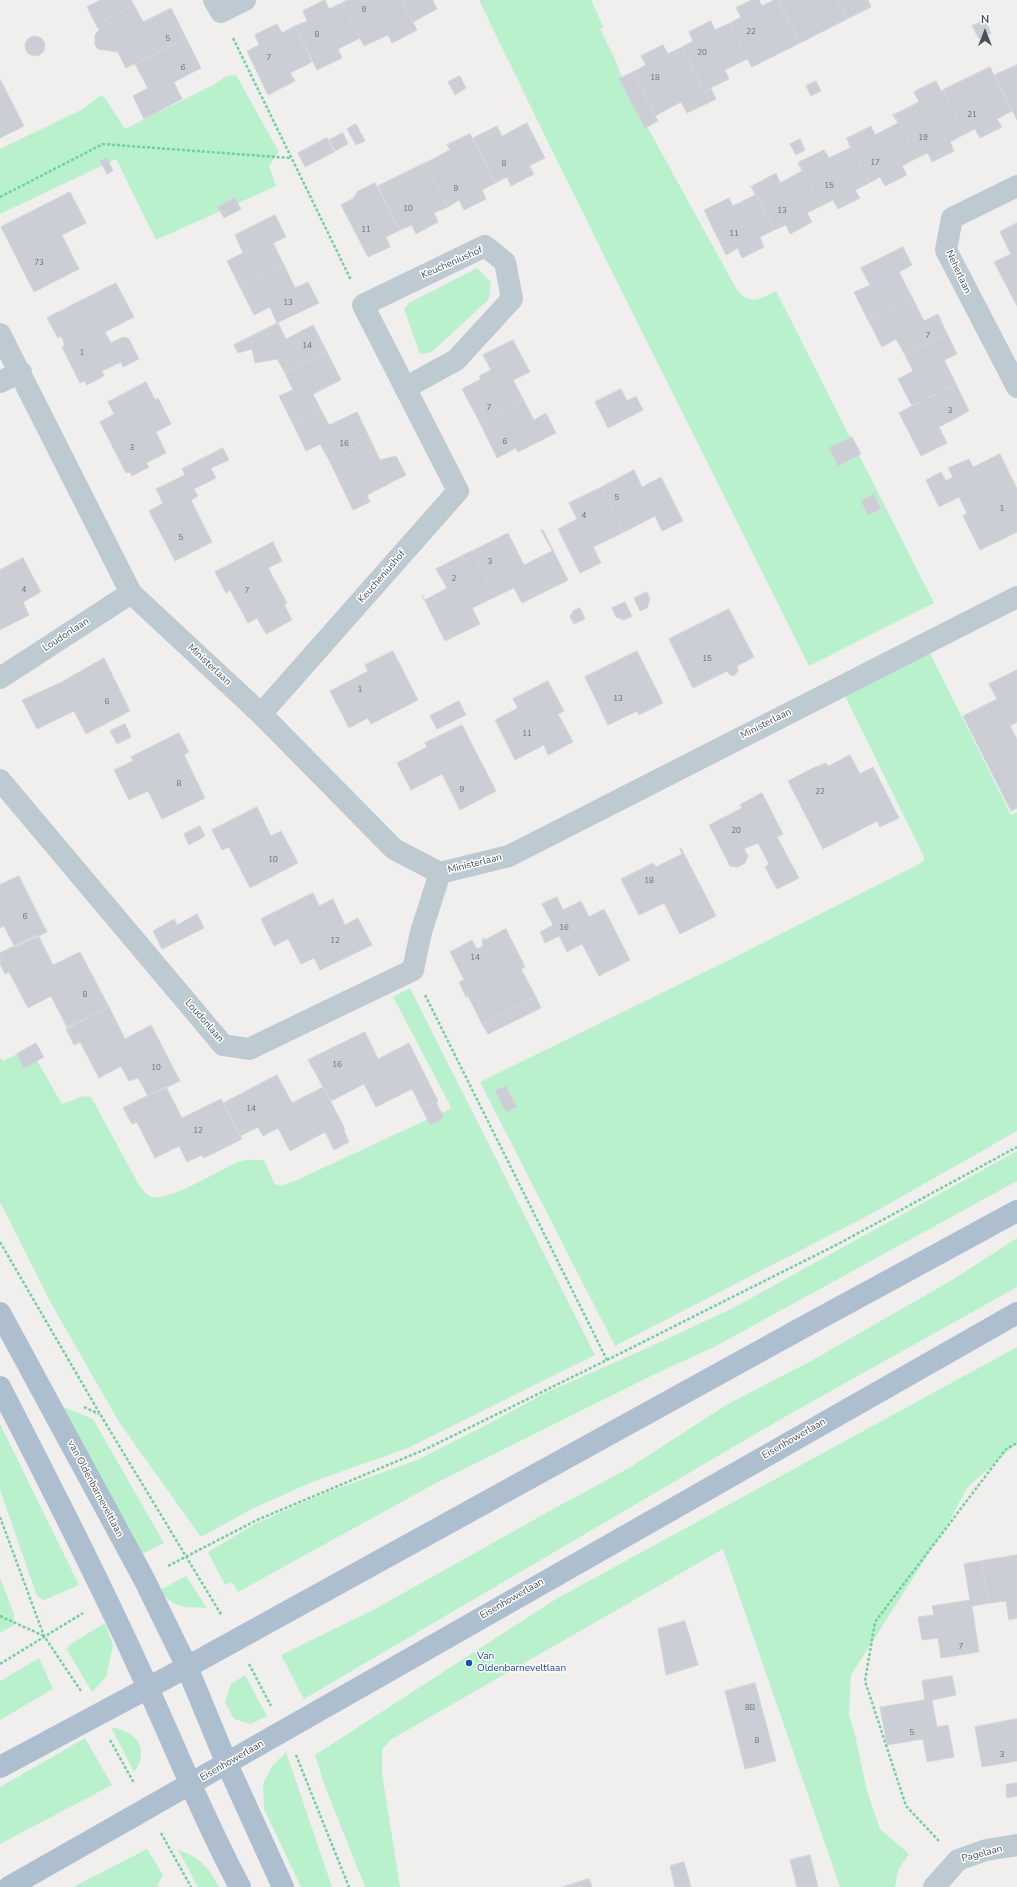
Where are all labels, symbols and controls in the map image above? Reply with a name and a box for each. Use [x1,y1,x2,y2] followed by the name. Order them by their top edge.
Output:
[362,5,366,15] house number: 9
[965,12,1005,52] north arrow
[981,12,989,27] text: N
[746,27,756,37] house number: 22
[315,30,319,40] house number: 8
[166,34,170,44] house number: 5
[697,48,707,58] house number: 20
[267,53,271,63] house number: 7
[181,63,185,73] house number: 6
[650,73,660,83] house number: 18
[967,110,977,120] house number: 21
[918,133,928,143] house number: 19
[870,158,880,168] house number: 17
[502,159,506,169] house number: 8
[824,181,834,191] house number: 15
[454,184,458,194] house number: 9
[403,204,413,214] house number: 10
[777,206,787,216] house number: 13
[361,225,371,235] house number: 11
[729,229,739,239] house number: 11
[420,244,484,282] street label: Keucheniushof
[943,248,973,296] street label: Neherlaan
[34,258,44,268] house number: 73
[283,298,293,308] house number: 13
[926,331,930,341] house number: 7
[302,341,312,351] house number: 14
[80,348,84,358] house number: 1
[487,403,491,413] house number: 7
[948,406,952,416] house number: 3
[503,437,507,447] house number: 6
[339,439,349,449] house number: 16
[130,443,134,453] house number: 3
[615,493,619,503] house number: 5
[1000,504,1004,514] house number: 1
[582,511,586,521] house number: 4
[179,533,183,543] house number: 5
[356,548,408,606] street label: Keucheniushof
[488,557,492,567] house number: 3
[452,574,456,584] house number: 2
[22,585,26,595] house number: 4
[245,586,249,596] house number: 7
[41,616,91,654] street label: Loudonlaan
[185,642,233,688] street label: Ministerlaan
[702,654,712,664] house number: 15
[358,685,362,695] house number: 1
[613,694,623,704] house number: 13
[105,697,109,707] house number: 6
[739,706,793,742] street label: Ministerlaan
[522,729,532,739] house number: 11
[177,779,181,789] house number: 8
[460,785,464,795] house number: 9
[815,787,825,797] house number: 22
[731,826,741,836] house number: 20
[447,851,503,877] street label: Ministerlaan
[268,855,278,865] house number: 10
[644,876,654,886] house number: 18
[23,912,27,922] house number: 6
[559,923,569,933] house number: 16
[330,936,340,946] house number: 12
[470,953,480,963] house number: 14
[83,990,87,1000] house number: 8
[182,997,226,1045] street label: Loudonlaan
[332,1060,342,1070] house number: 16
[151,1063,161,1073] house number: 10
[246,1104,256,1114] house number: 14
[193,1126,203,1136] house number: 12
[760,1416,828,1462] street label: Eisenhowerlaan
[64,1439,126,1539] street label: van Oldenbarneveltlaan
[478,1576,546,1622] street label: Eisenhowerlaan
[959,1642,963,1652] house number: 7
[477,1651,566,1674] place label: Van Oldenbarneveltlaan
[464,1658,474,1668] marker: Van Oldenbarneveltlaan
[745,1703,755,1713] house number: 8B
[910,1728,914,1738] house number: 5
[755,1736,759,1746] house number: 8
[198,1738,266,1784] street label: Eisenhowerlaan
[1000,1750,1004,1760] house number: 3
[960,1843,1004,1865] street label: Pagelaan

